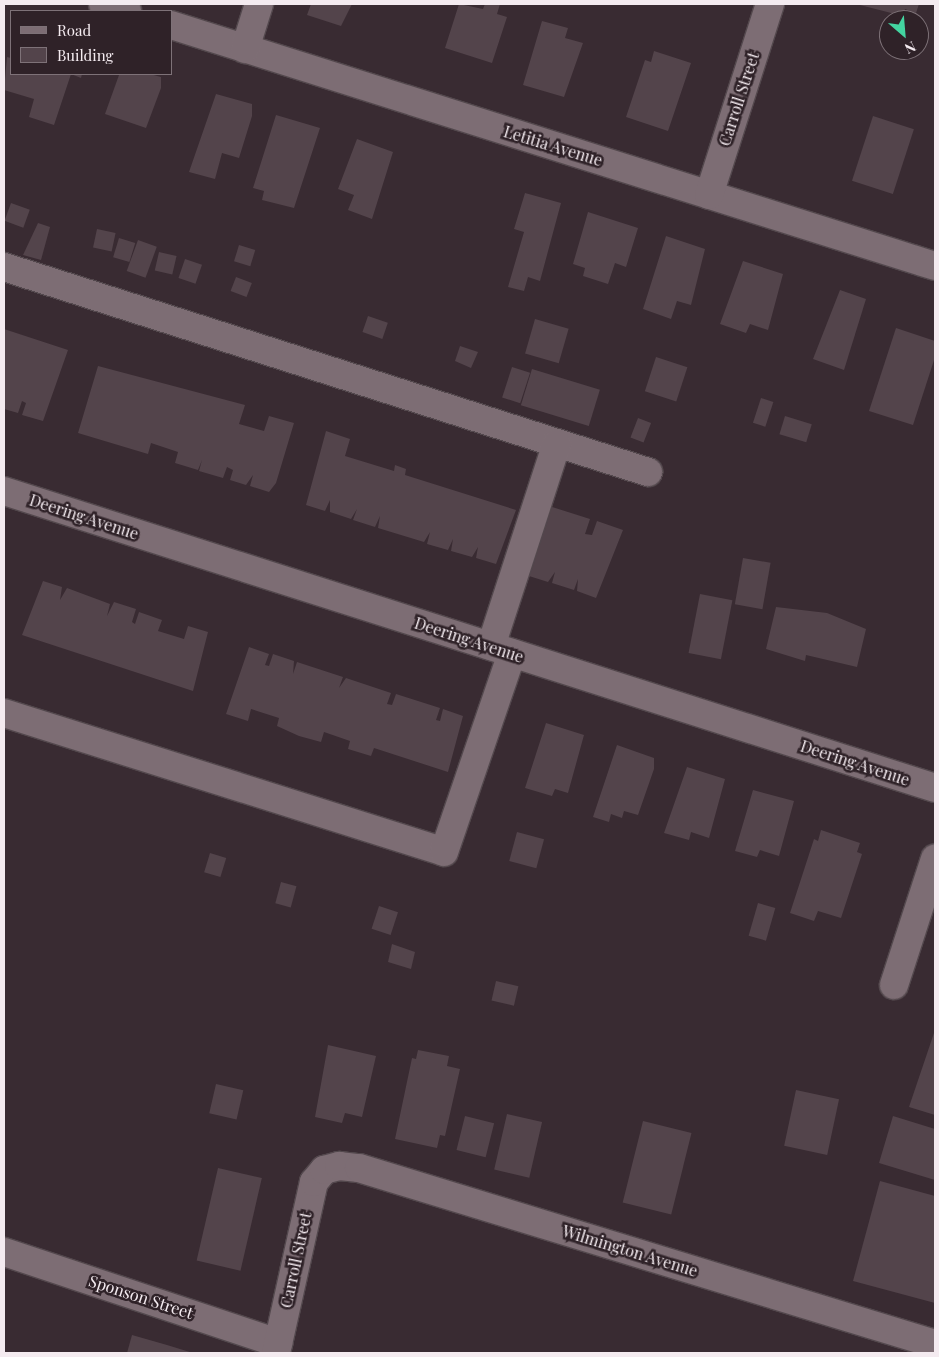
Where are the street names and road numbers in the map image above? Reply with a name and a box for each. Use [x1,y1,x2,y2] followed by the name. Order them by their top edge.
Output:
[715,50,763,148] street label: Carroll Street
[501,122,605,170] street label: Letitia Avenue
[27,490,141,544] street label: Deering Avenue
[412,613,526,667] street label: Deering Avenue
[798,736,912,790] street label: Deering Avenue
[276,1210,316,1310] street label: Carroll Street
[560,1221,700,1281] street label: Wilmington Avenue
[86,1271,196,1323] street label: Sponson Street

